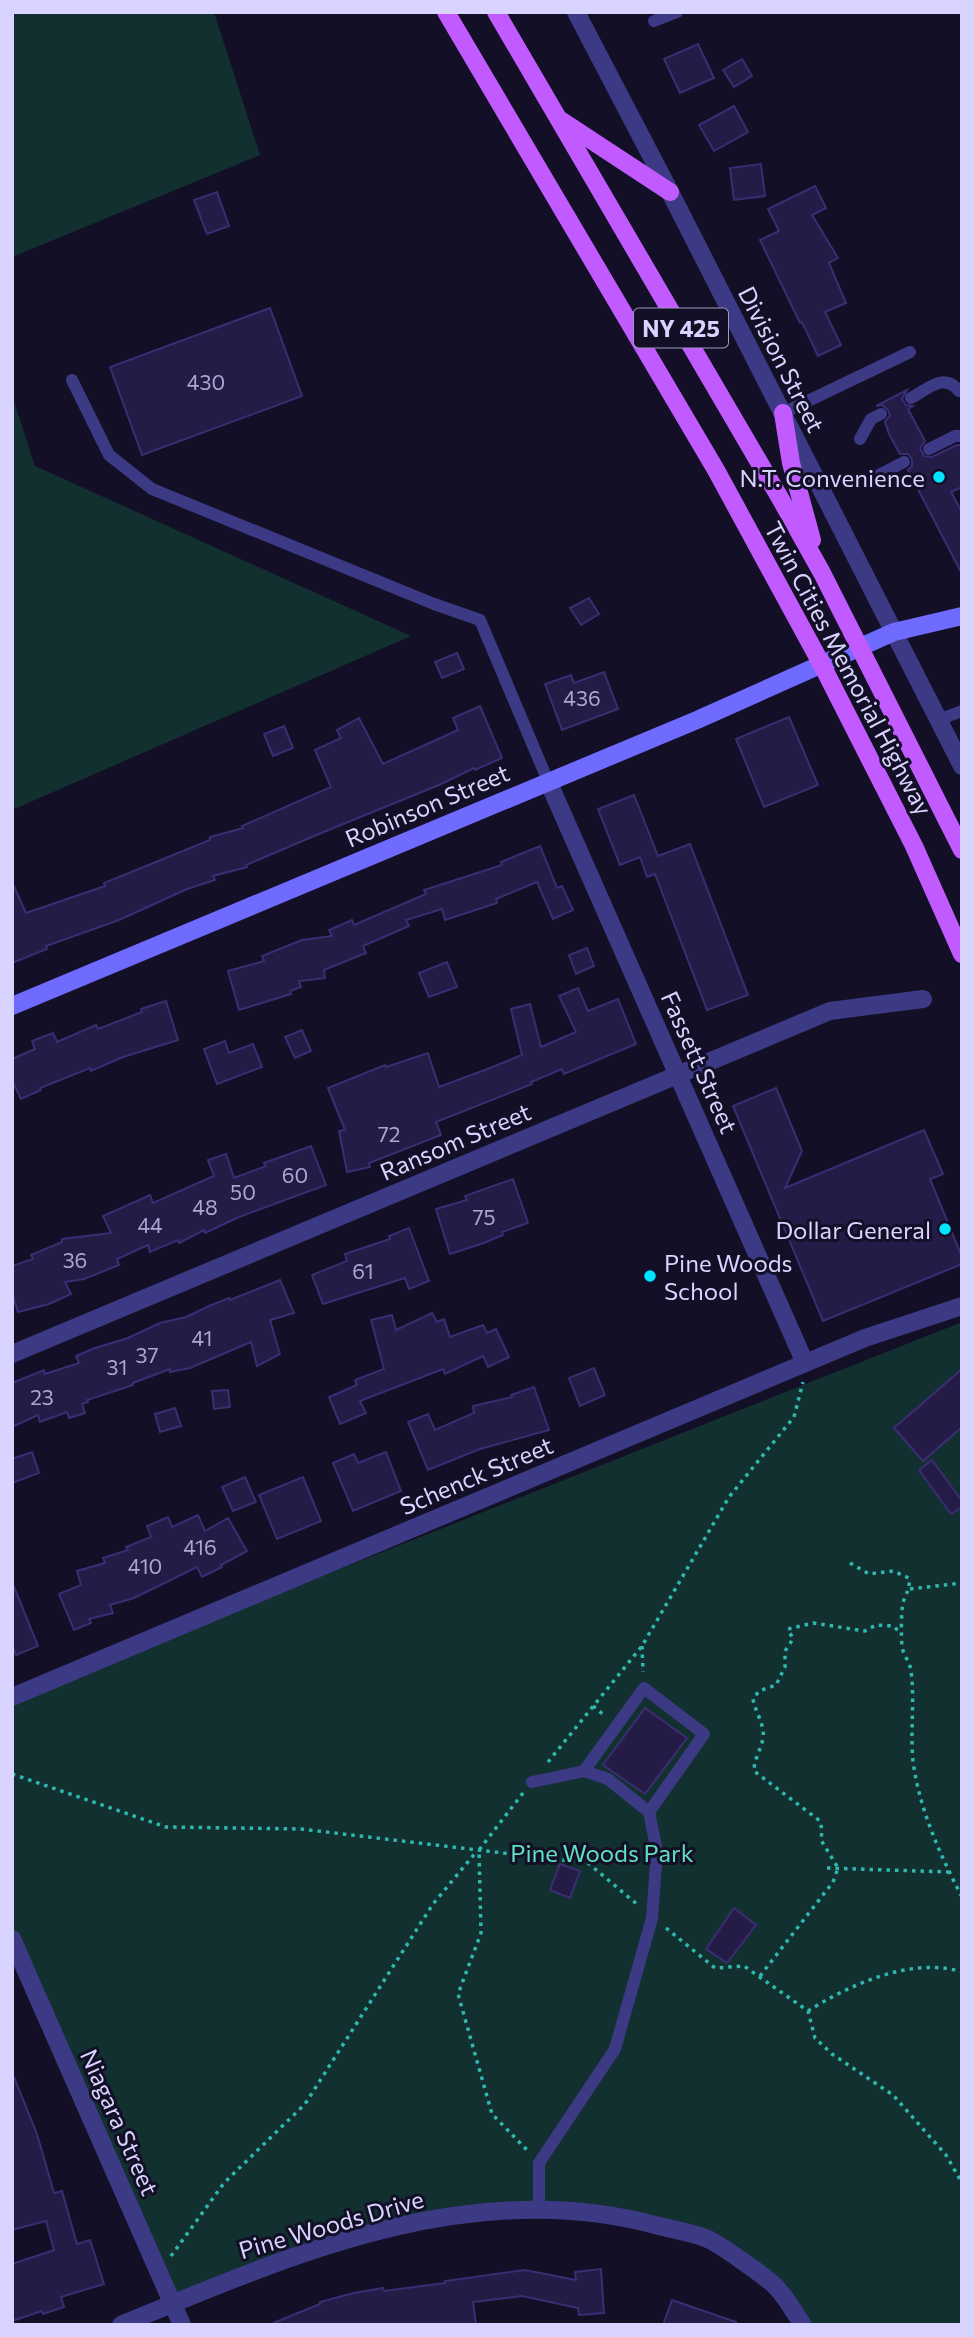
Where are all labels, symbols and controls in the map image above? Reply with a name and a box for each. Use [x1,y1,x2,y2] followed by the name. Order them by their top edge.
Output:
[733,281,831,437] street label: Division Street
[634,308,728,348] road number: NY 425
[187,369,225,394] house number: 430
[739,463,925,492] place label: N.T. Convenience
[931,469,947,485] marker: N.T. Convenience
[759,516,939,820] street label: Twin Cities Memorial Highway
[563,685,601,710] house number: 436
[341,757,513,853] street label: Robinson Street
[656,987,744,1138] street label: Fassett Street
[375,1096,535,1186] street label: Ransom Street
[378,1121,400,1146] house number: 72
[282,1162,308,1187] house number: 60
[230,1179,256,1204] house number: 50
[192,1194,218,1219] house number: 48
[472,1204,496,1229] house number: 75
[137,1212,163,1237] house number: 44
[775,1215,931,1244] place label: Dollar General
[937,1221,953,1237] marker: Dollar General
[63,1247,87,1272] house number: 36
[664,1248,793,1305] place label: Pine Woods School
[352,1258,374,1283] house number: 61
[642,1268,658,1284] marker: Pine Woods School
[192,1325,212,1350] house number: 41
[136,1342,158,1367] house number: 37
[107,1354,127,1379] house number: 31
[30,1384,54,1409] house number: 23
[395,1430,557,1520] street label: Schenck Street
[183,1534,217,1559] house number: 416
[128,1553,162,1578] house number: 410
[510,1838,694,1867] park label: Pine Woods Park
[75,2045,165,2200] street label: Niagara Street
[235,2184,427,2264] street label: Pine Woods Drive

